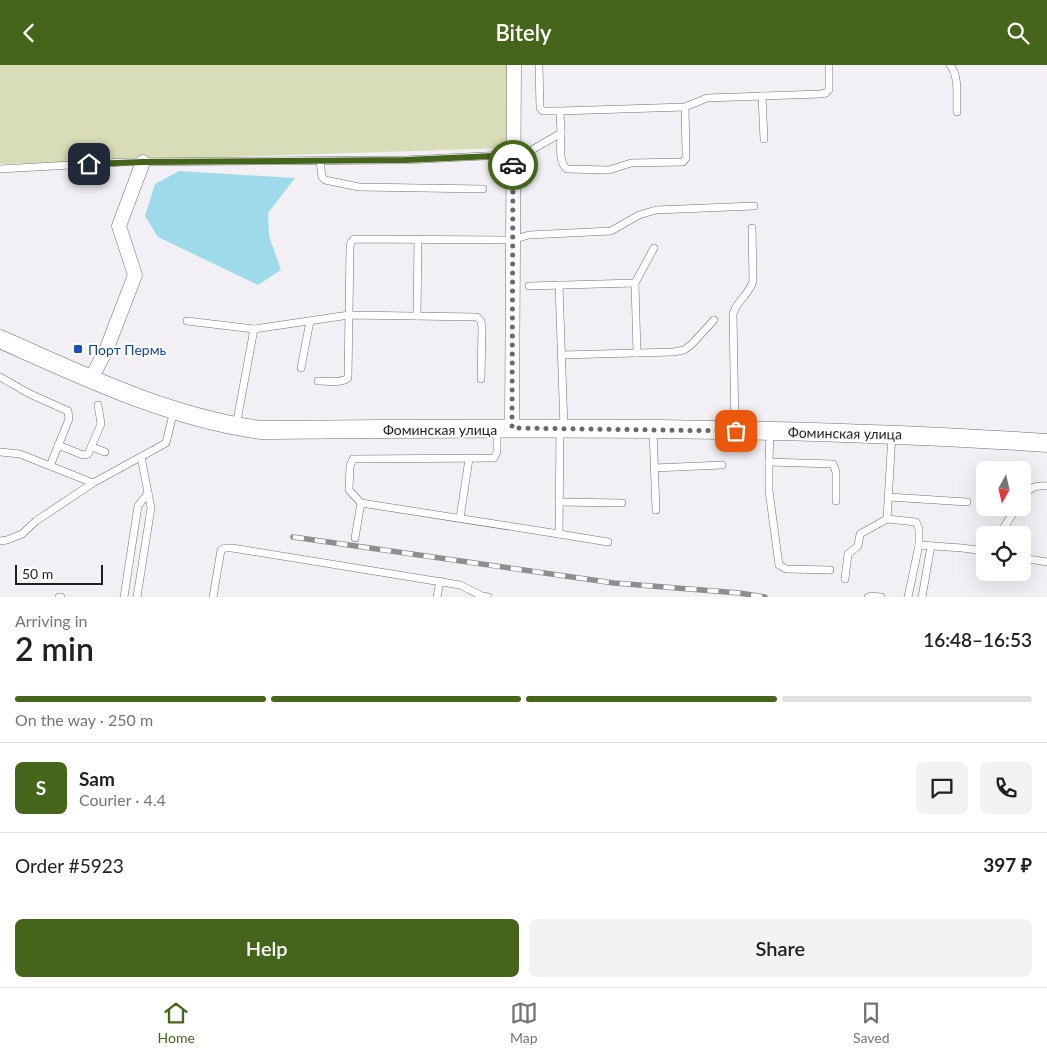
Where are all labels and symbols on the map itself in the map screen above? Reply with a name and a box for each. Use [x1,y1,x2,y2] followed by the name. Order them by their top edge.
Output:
[488,140,538,190] courier
[68,143,110,185] pin
[88,341,167,358] place label: Порт Пермь
[72,343,84,355] marker: Порт Пермь
[715,410,757,452] pin
[383,421,497,438] street label: Фоминская улица
[788,424,902,442] street label: Фоминская улица
[976,461,1031,516] north arrow
[15,562,102,585] scale bar

